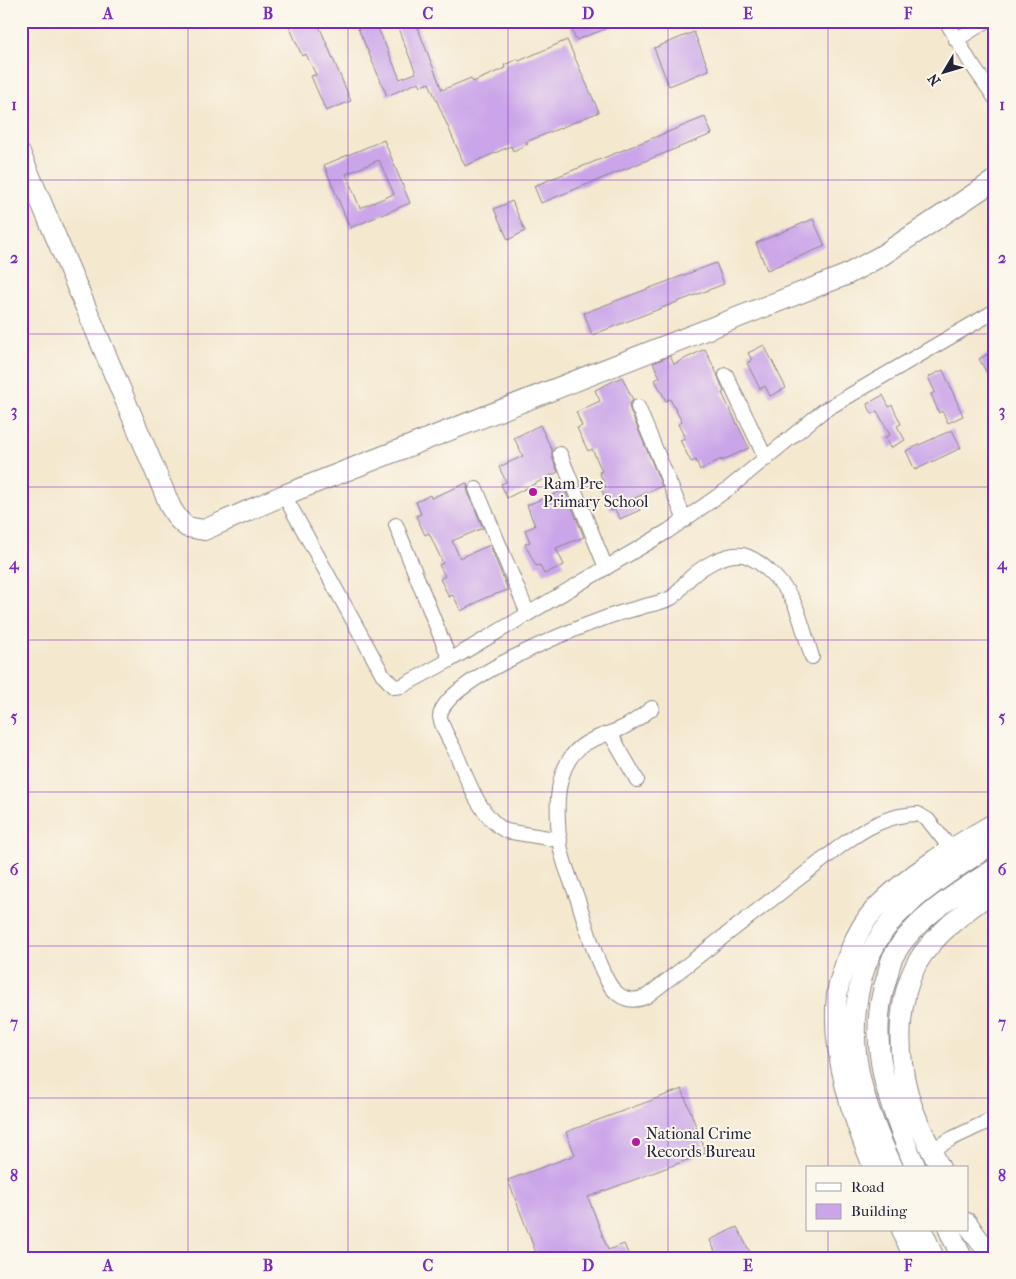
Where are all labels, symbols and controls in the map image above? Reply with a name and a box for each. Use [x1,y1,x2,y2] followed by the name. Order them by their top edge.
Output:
[102,4,114,23] text: A
[263,4,273,23] text: B
[423,4,434,23] text: C
[582,4,594,23] text: D
[743,4,753,23] text: E
[903,4,913,23] text: F
[918,48,968,98] north arrow
[924,70,944,89] text: N
[11,95,17,114] text: 1
[999,95,1005,114] text: 1
[10,248,18,267] text: 2
[998,248,1006,267] text: 2
[11,401,17,421] text: 3
[999,401,1005,421] text: 3
[543,474,649,511] place label: Ram Pre Primary School
[527,486,539,498] marker: Ram Pre Primary School
[8,554,20,574] text: 4
[996,554,1008,574] text: 4
[11,707,18,726] text: 5
[999,707,1006,726] text: 5
[10,860,19,879] text: 6
[998,860,1007,879] text: 6
[9,1013,18,1032] text: 7
[997,1013,1006,1032] text: 7
[646,1124,756,1161] place label: National Crime Records Bureau
[630,1136,642,1148] marker: National Crime Records Bureau
[10,1166,18,1185] text: 8
[806,1166,968,1232] legend
[998,1166,1006,1185] text: 8
[851,1178,885,1196] text: Road
[851,1202,908,1220] text: Building
[102,1256,114,1275] text: A
[263,1256,273,1275] text: B
[423,1256,434,1275] text: C
[582,1256,594,1275] text: D
[743,1256,753,1275] text: E
[903,1256,913,1275] text: F

